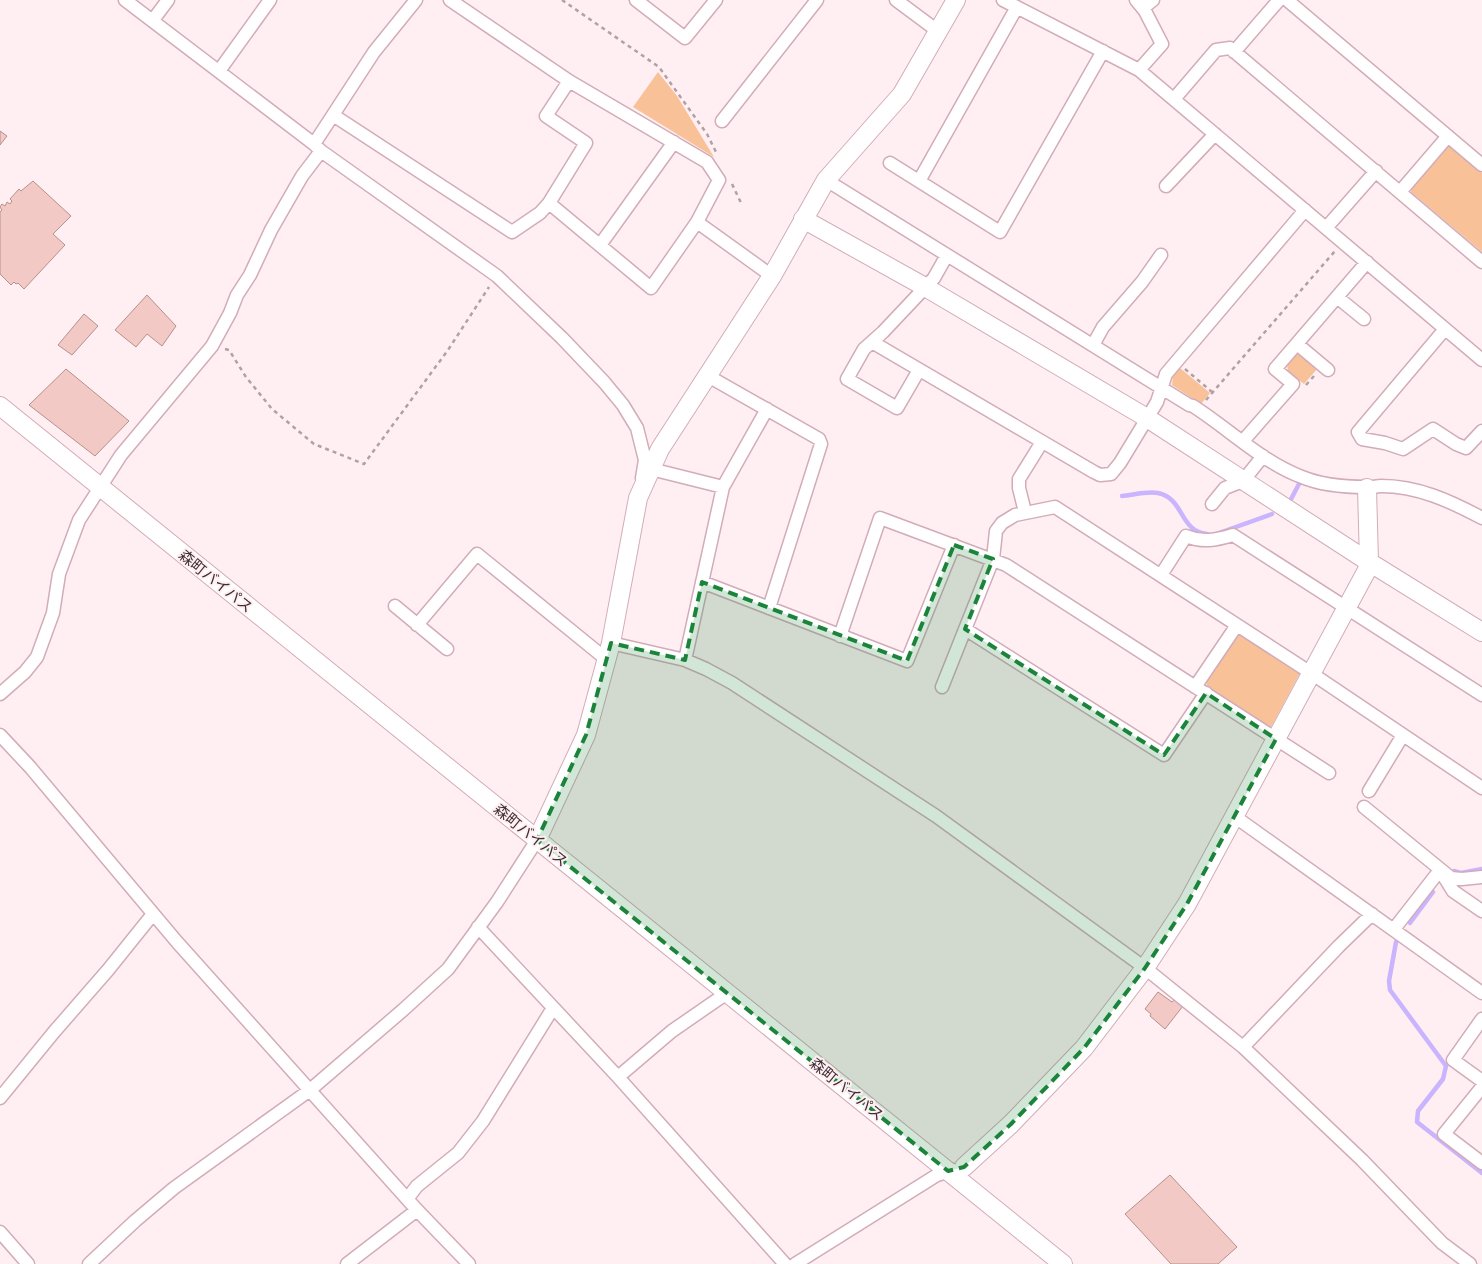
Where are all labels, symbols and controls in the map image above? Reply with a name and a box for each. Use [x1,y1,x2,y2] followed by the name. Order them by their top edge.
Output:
[175,545,257,617] street label: 森町バイパス
[490,799,572,871] street label: 森町バイパス
[806,1053,888,1125] street label: 森町バイパス

